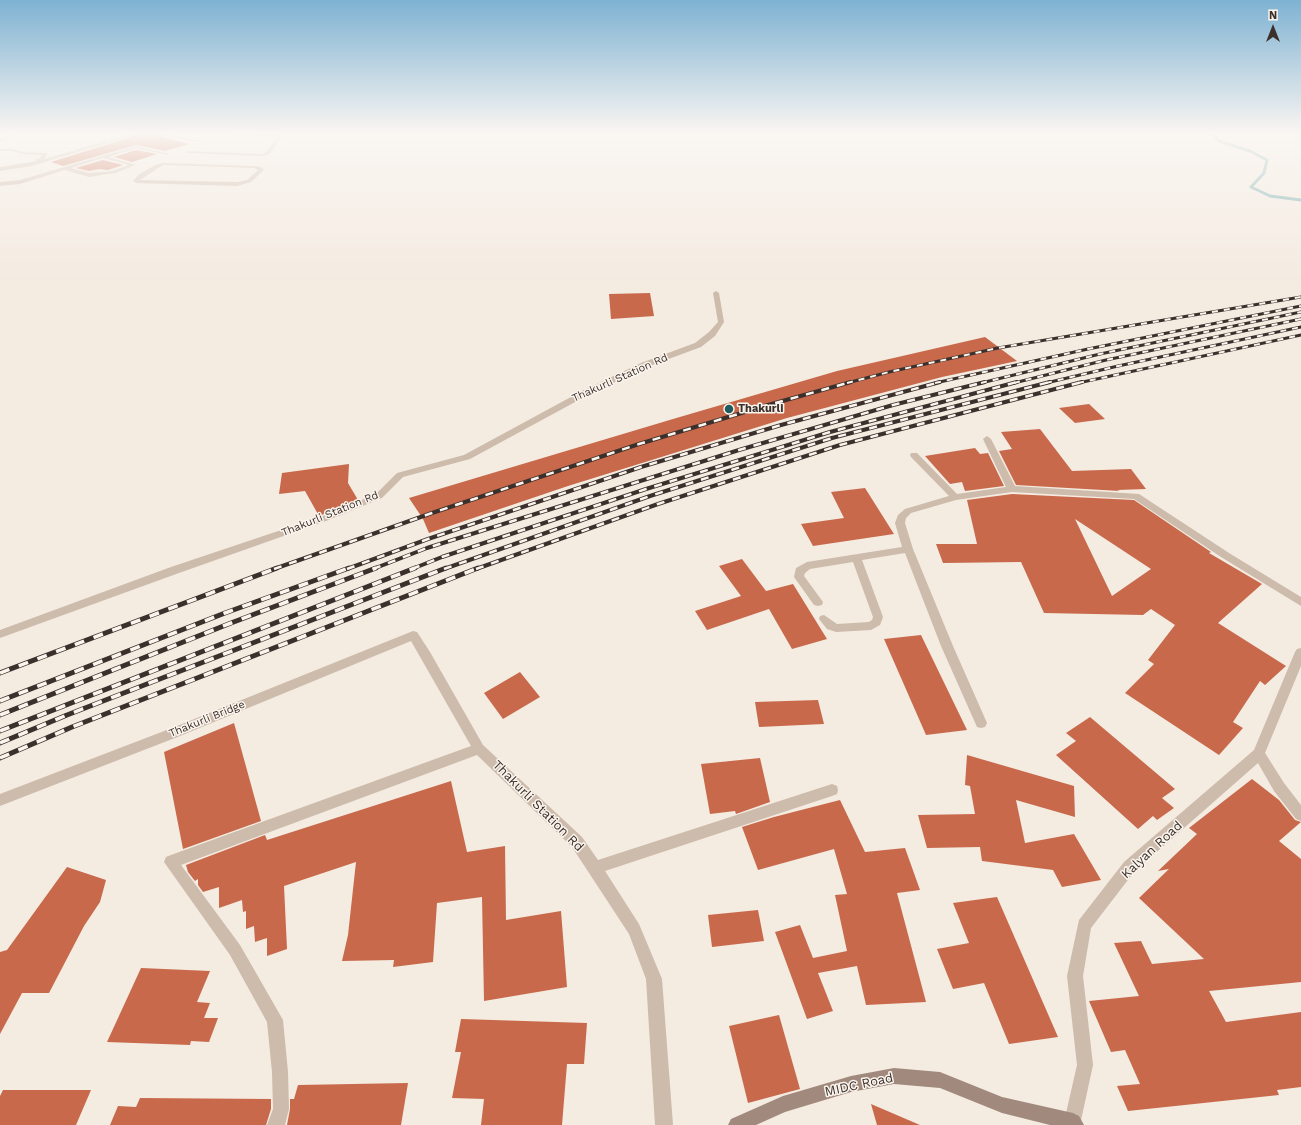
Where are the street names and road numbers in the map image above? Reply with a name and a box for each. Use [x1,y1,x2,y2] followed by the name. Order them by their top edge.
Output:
[570,351,670,405] street label: Thakurli Station Rd
[280,489,380,539] street label: Thakurli Station Rd
[167,698,247,740] street label: Thakurli Bridge
[489,757,587,855] street label: Thakurli Station Rd
[1118,818,1186,882] street label: Kalyan Road
[823,1070,895,1100] street label: MIDC Road

